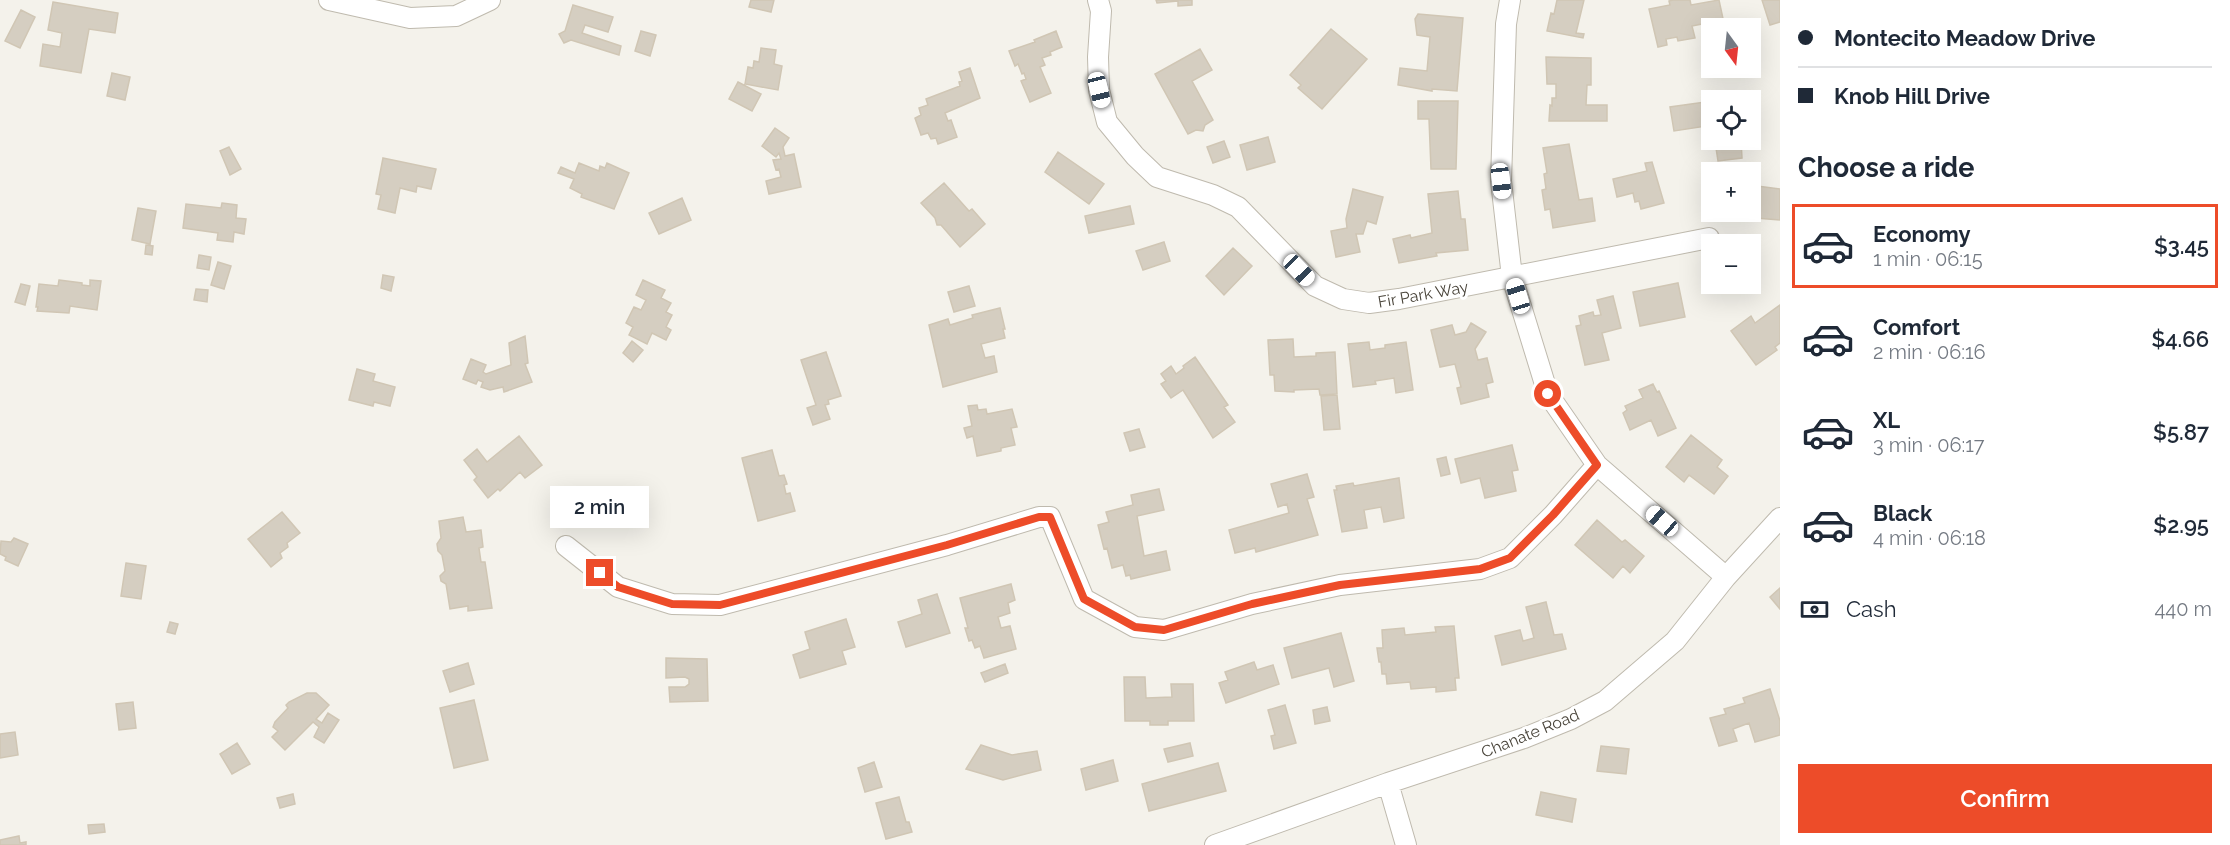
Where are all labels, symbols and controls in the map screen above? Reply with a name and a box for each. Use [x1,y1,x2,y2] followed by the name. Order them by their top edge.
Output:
[1701,18,1761,78] north arrow
[1701,18,1761,294] map controls
[1834,25,2095,51] text: Montecito Meadow Drive
[1086,70,1112,110] car
[1834,83,1990,109] text: Knob Hill Drive
[1701,90,1761,150] button: locate
[1798,152,1974,183] text: Choose a ride
[1490,162,1512,200] car
[1701,162,1761,222] button: +
[1801,219,1855,273] icon: car
[1873,221,1971,247] text: Economy
[2154,233,2209,259] text: $3.45
[1701,234,1761,294] button: −
[1873,247,1983,271] text: 1 min · 06:15
[1280,251,1318,289] car
[1504,276,1532,316] car
[1376,277,1470,312] street label: Fir Park Way
[1801,312,1855,366] icon: car
[1873,314,1960,340] text: Comfort
[2151,326,2209,352] text: $4.66
[1873,340,1986,364] text: 2 min · 06:16
[1534,380,1561,407] route start
[1801,405,1855,459] icon: car
[1873,407,1900,433] text: XL
[2153,419,2209,445] text: $5.87
[1873,433,1984,457] text: 3 min · 06:17
[550,486,650,528] callout: 2 min
[574,495,625,519] text: 2 min
[1801,498,1855,552] icon: car
[1873,500,1932,526] text: Black
[1643,502,1681,540] car
[2153,512,2209,538] text: $2.95
[1873,526,1986,550] text: 4 min · 06:18
[586,559,613,586] route end
[1798,593,1831,626] icon: cash
[1846,596,1897,622] text: Cash
[2154,597,2212,621] text: 440 m
[1478,705,1582,762] street label: Chanate Road
[1798,764,2212,833] button: Confirm

